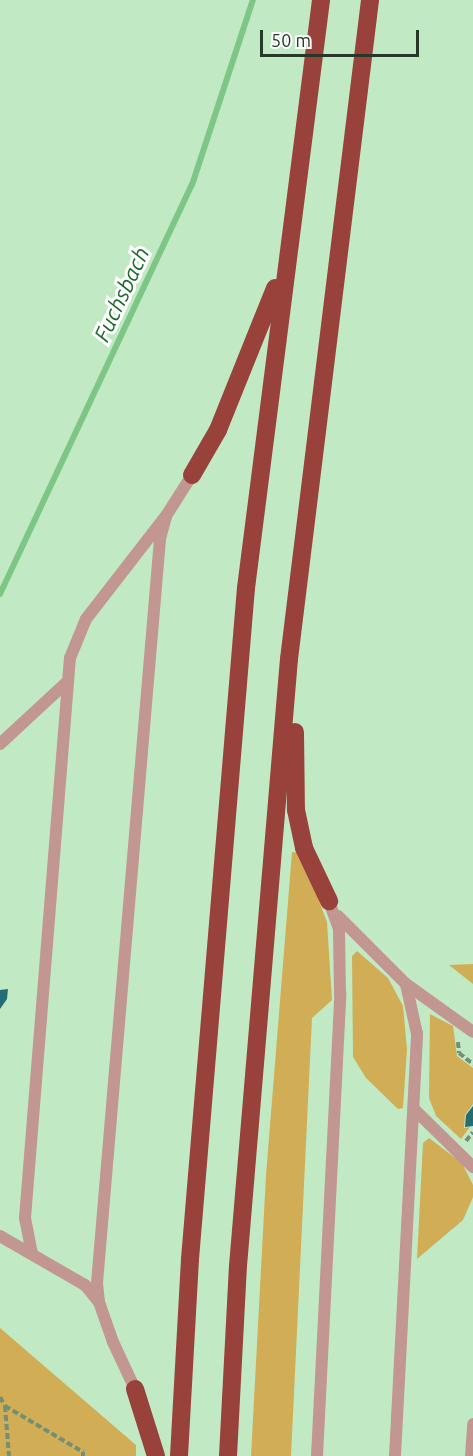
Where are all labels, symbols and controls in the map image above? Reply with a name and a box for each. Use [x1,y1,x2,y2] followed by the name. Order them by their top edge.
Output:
[263,18,422,56] scale bar
[271,30,311,50] text: 50 m
[88,243,154,345] water label: Fuchsbach

